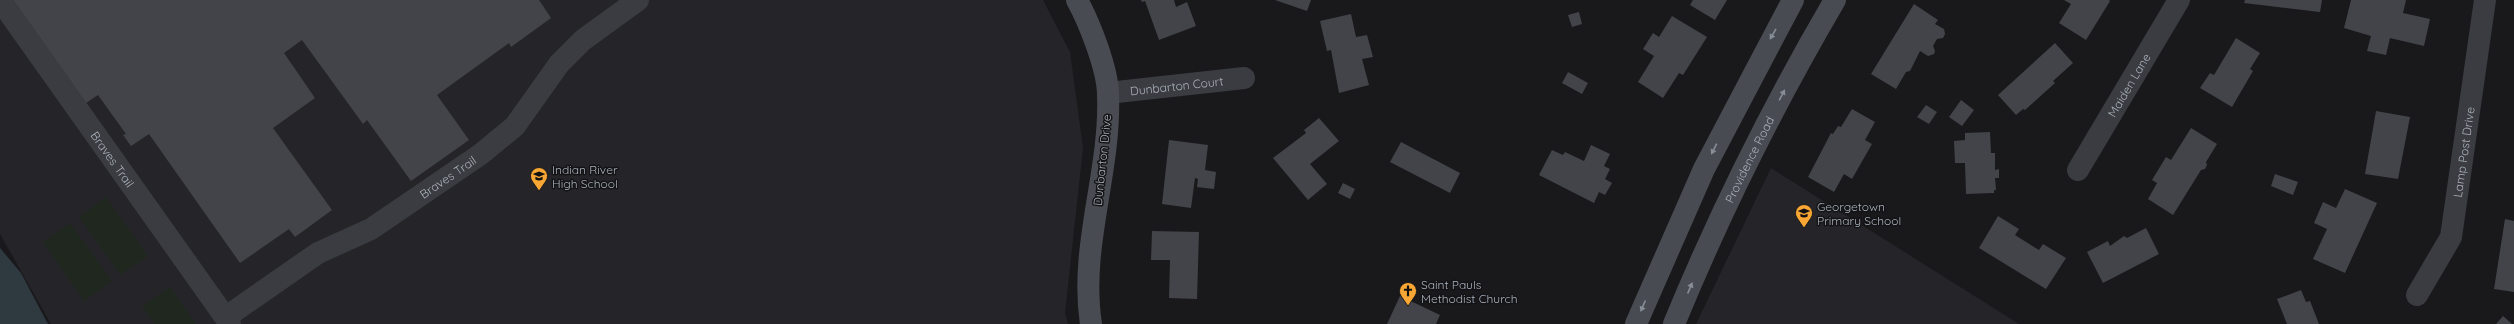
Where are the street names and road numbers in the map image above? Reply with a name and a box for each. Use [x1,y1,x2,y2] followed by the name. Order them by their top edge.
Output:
[2104,50,2153,119] street label: Maiden Lane
[1129,73,1224,98] street label: Dunbarton Court
[2449,106,2477,198] street label: Lamp Post Drive
[1090,113,1114,206] street label: Dunbarton Drive
[1721,114,1777,205] street label: Providence Road
[88,128,138,190] street label: Braves Trail
[417,152,479,201] street label: Braves Trail

